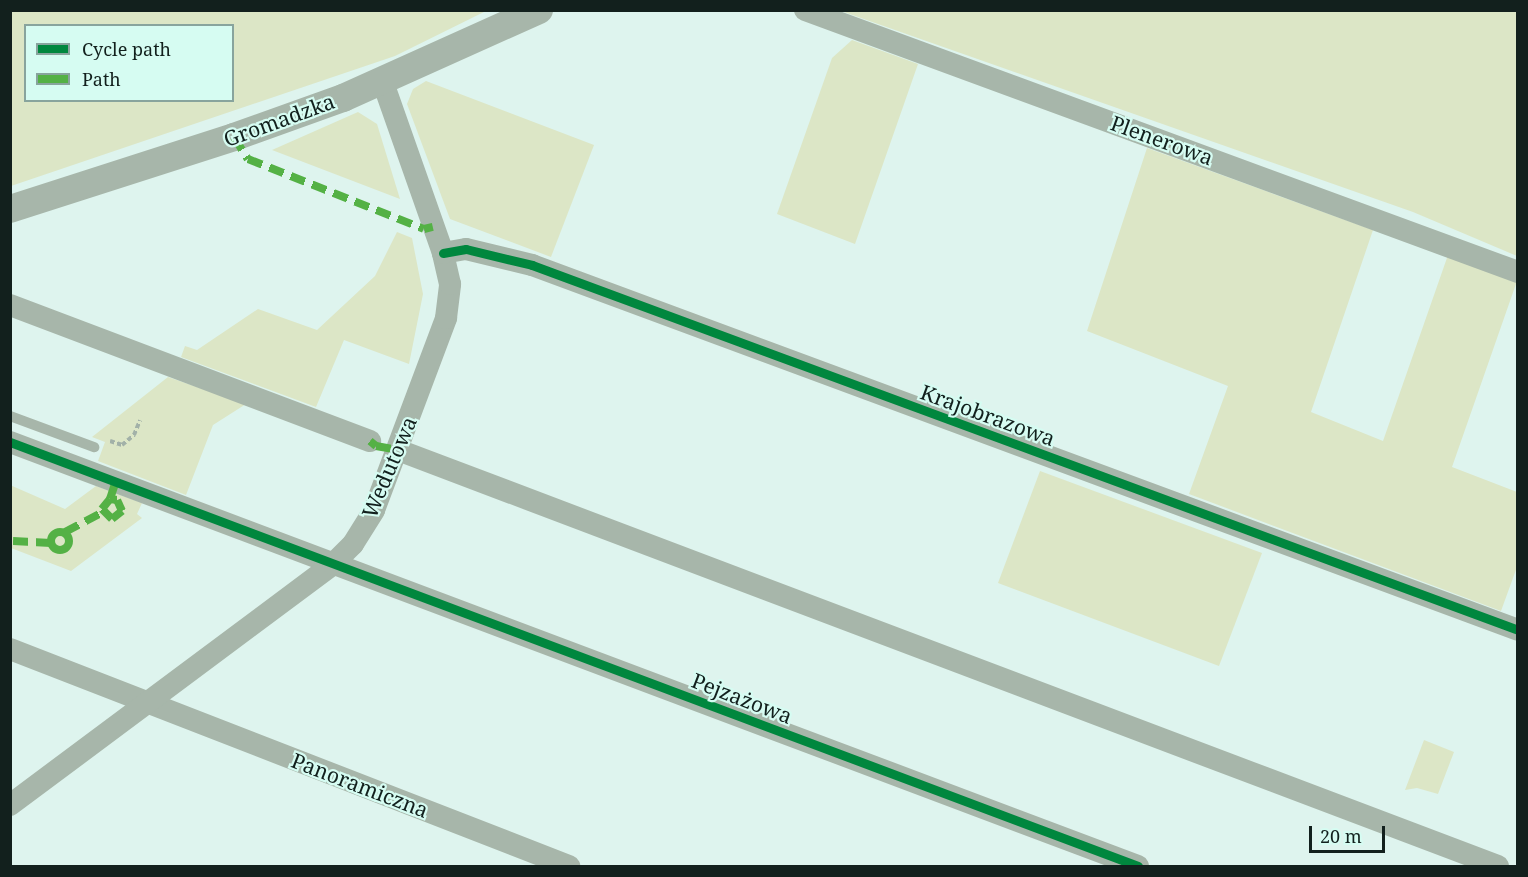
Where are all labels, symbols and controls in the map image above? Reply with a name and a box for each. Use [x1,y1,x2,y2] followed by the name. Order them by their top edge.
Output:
[24,24,234,102] legend
[82,37,171,61] text: Cycle path
[82,67,121,91] text: Path
[220,88,338,152] street label: Gromadzka
[1107,110,1217,170] street label: Plenerowa
[917,379,1059,451] street label: Krajobrazowa
[356,413,422,521] street label: Wedutowa
[688,667,796,729] street label: Pejzażowa
[288,747,432,823] street label: Panoramiczna
[1312,814,1388,852] scale bar
[1320,824,1362,848] text: 20 m

